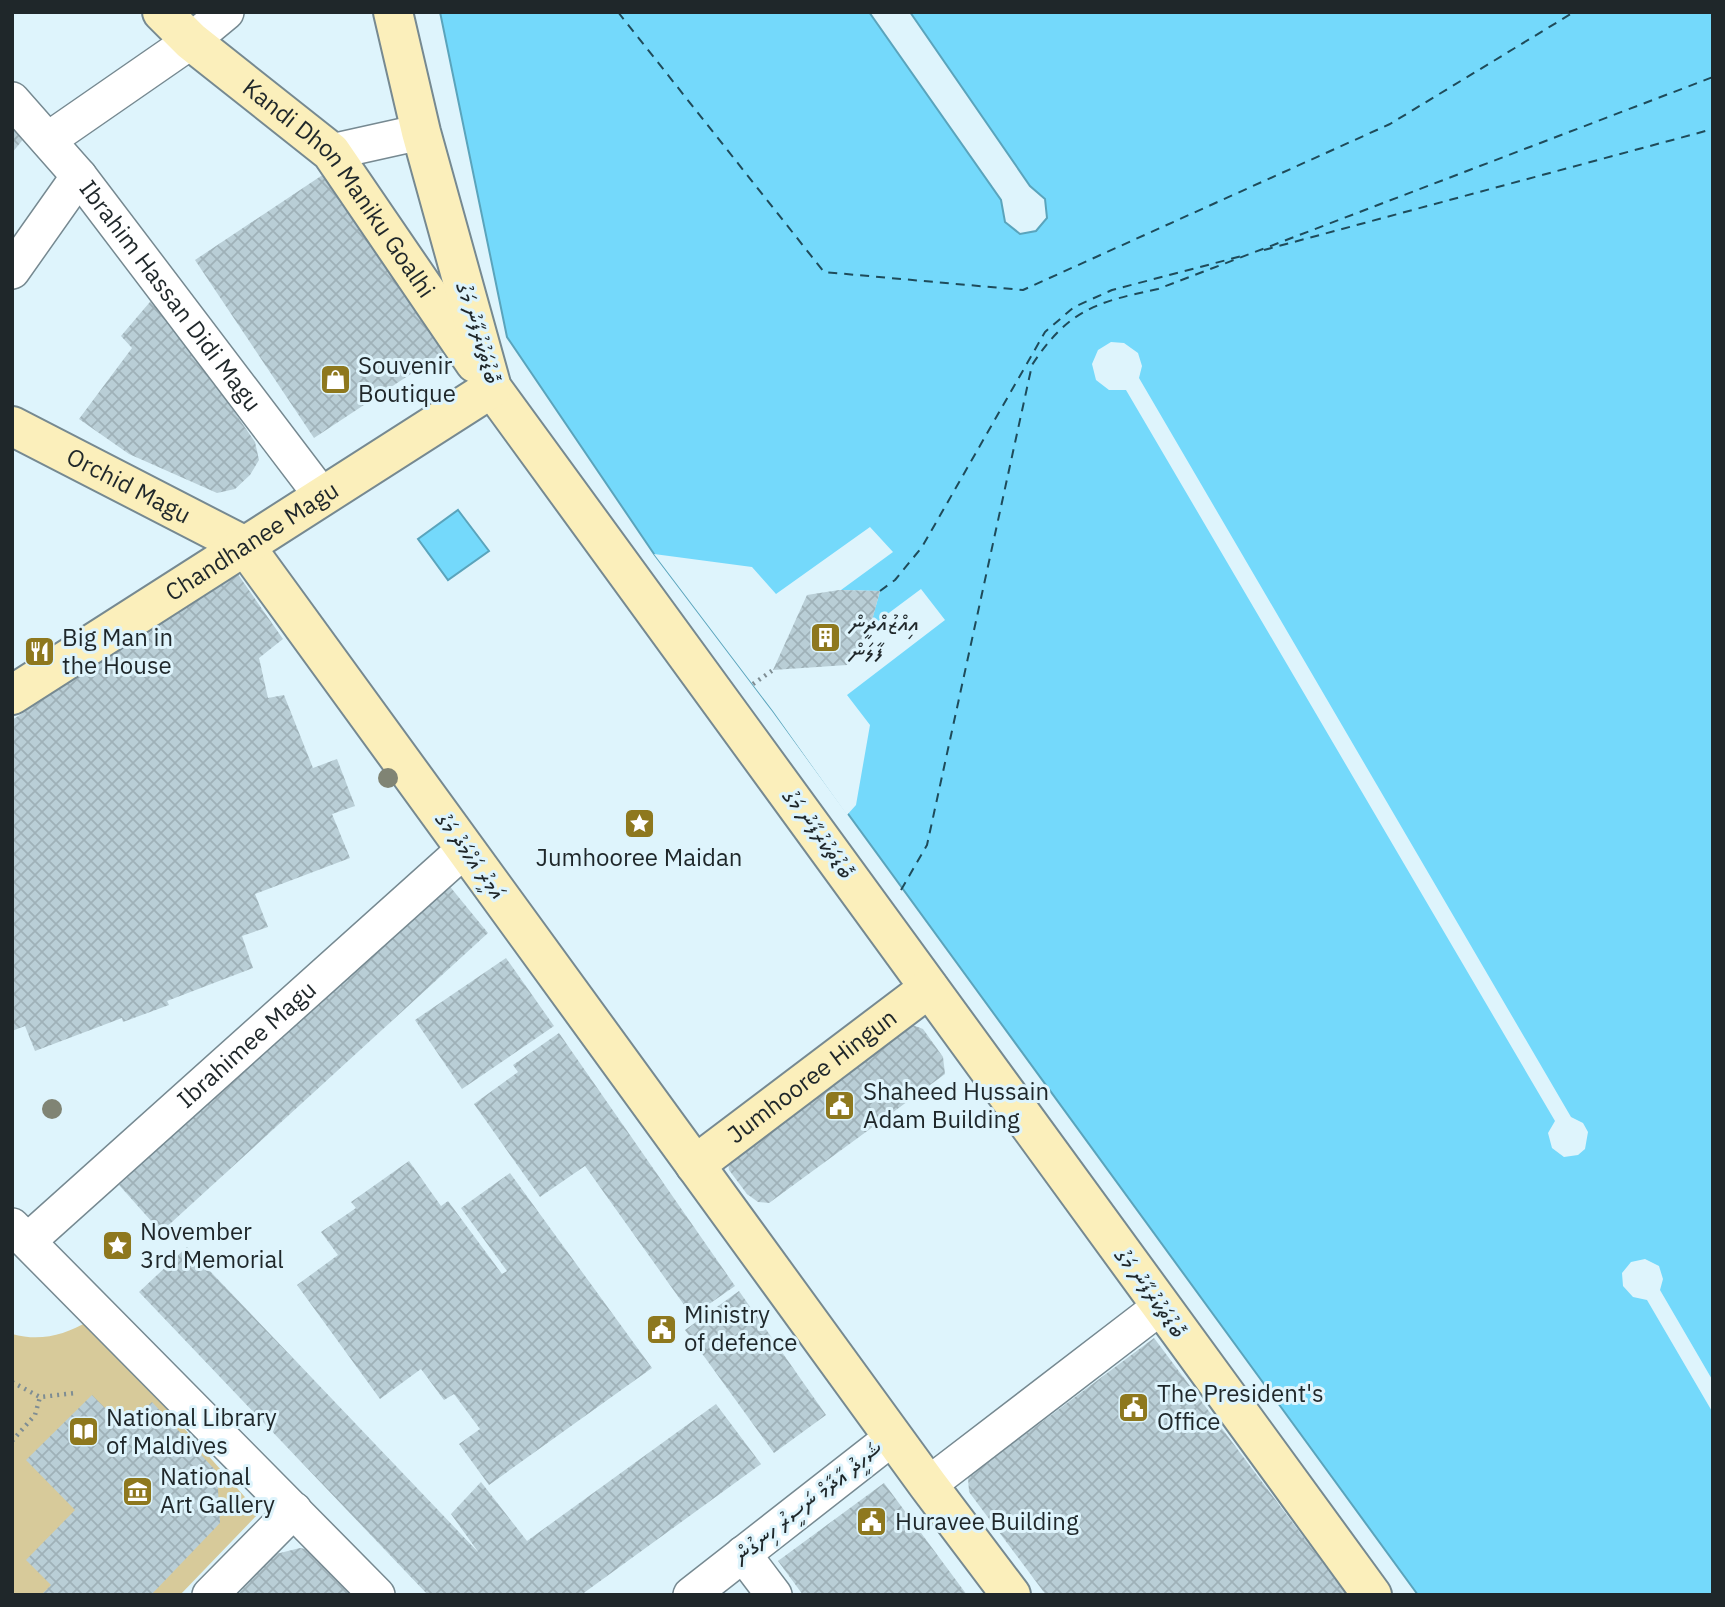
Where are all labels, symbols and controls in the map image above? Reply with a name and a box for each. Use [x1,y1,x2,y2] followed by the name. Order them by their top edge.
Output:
[236,71,443,304] street label: Kandi Dhon Maniku Goalhi
[73,173,269,418] street label: Ibrahim Hassan Didi Magu
[448,277,510,387] street label: ބޮޑުތަކުރުފާނު މަގު
[358,349,456,409] place label: Souvenir Boutique
[318,363,352,397] shop icon: Souvenir Boutique
[61,440,197,530] street label: Orchid Magu
[159,473,344,608] street label: Chandhanee Magu
[847,607,919,667] place label: އިއްޒުއްދީން ފާލަން
[62,621,173,681] place label: Big Man in the House
[809,621,843,655] building icon: އިއްޒުއްދީން ފާލަން
[22,635,56,669] restaurant icon: Big Man in the House
[775,781,862,885] street label: ބޮޑުތަކުރުފާނު މަގު
[427,804,514,907] street label: އަމީރު އަހްމަދު މަގު
[622,807,656,841] place icon: Jumhooree Maidan
[536,841,742,873] place label: Jumhooree Maidan
[170,973,322,1115] street label: Ibrahimee Magu
[720,1001,903,1150] street label: Jumhooree Hingun
[863,1075,1049,1135] place label: Shaheed Hussain Adam Building
[823,1089,857,1123] public building icon: Shaheed Hussain Adam Building
[140,1215,284,1275] place label: November 3rd Memorial
[100,1229,134,1263] place icon: November 3rd Memorial
[1107,1240,1194,1344] street label: ބޮޑުތަކުރުފާނު މަގު
[684,1298,797,1358] place label: Ministry of defence
[644,1312,678,1346] public building icon: Ministry of defence
[1157,1377,1324,1437] place label: The President's Office
[1117,1391,1151,1425] public building icon: The President's Office
[106,1401,277,1461] place label: National Library of Maldives
[66,1415,100,1449] library icon: National Library of Maldives
[724,1433,891,1573] street label: ޝަހީދު އާދާމް ނަސީރު ހިނގުން
[160,1460,275,1520] place label: National Art Gallery
[120,1474,154,1508] museum icon: National Art Gallery
[855,1505,889,1539] public building icon: Huravee Building
[895,1505,1079,1537] place label: Huravee Building

